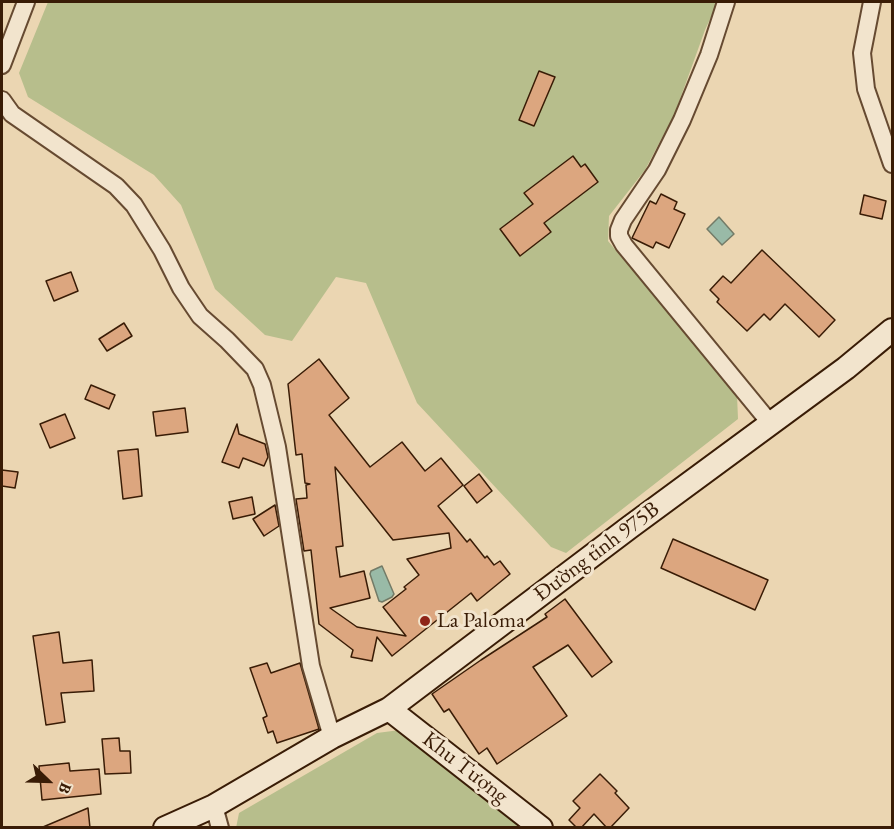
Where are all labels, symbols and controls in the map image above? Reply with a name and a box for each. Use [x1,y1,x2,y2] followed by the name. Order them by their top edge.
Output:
[529,496,665,608] street label: Đường tỉnh 975B
[437,608,525,634] place label: La Paloma
[418,614,432,628] marker: La Paloma
[417,726,513,810] street label: Khu Tượng
[18,751,78,811] north arrow
[53,780,77,797] text: B

